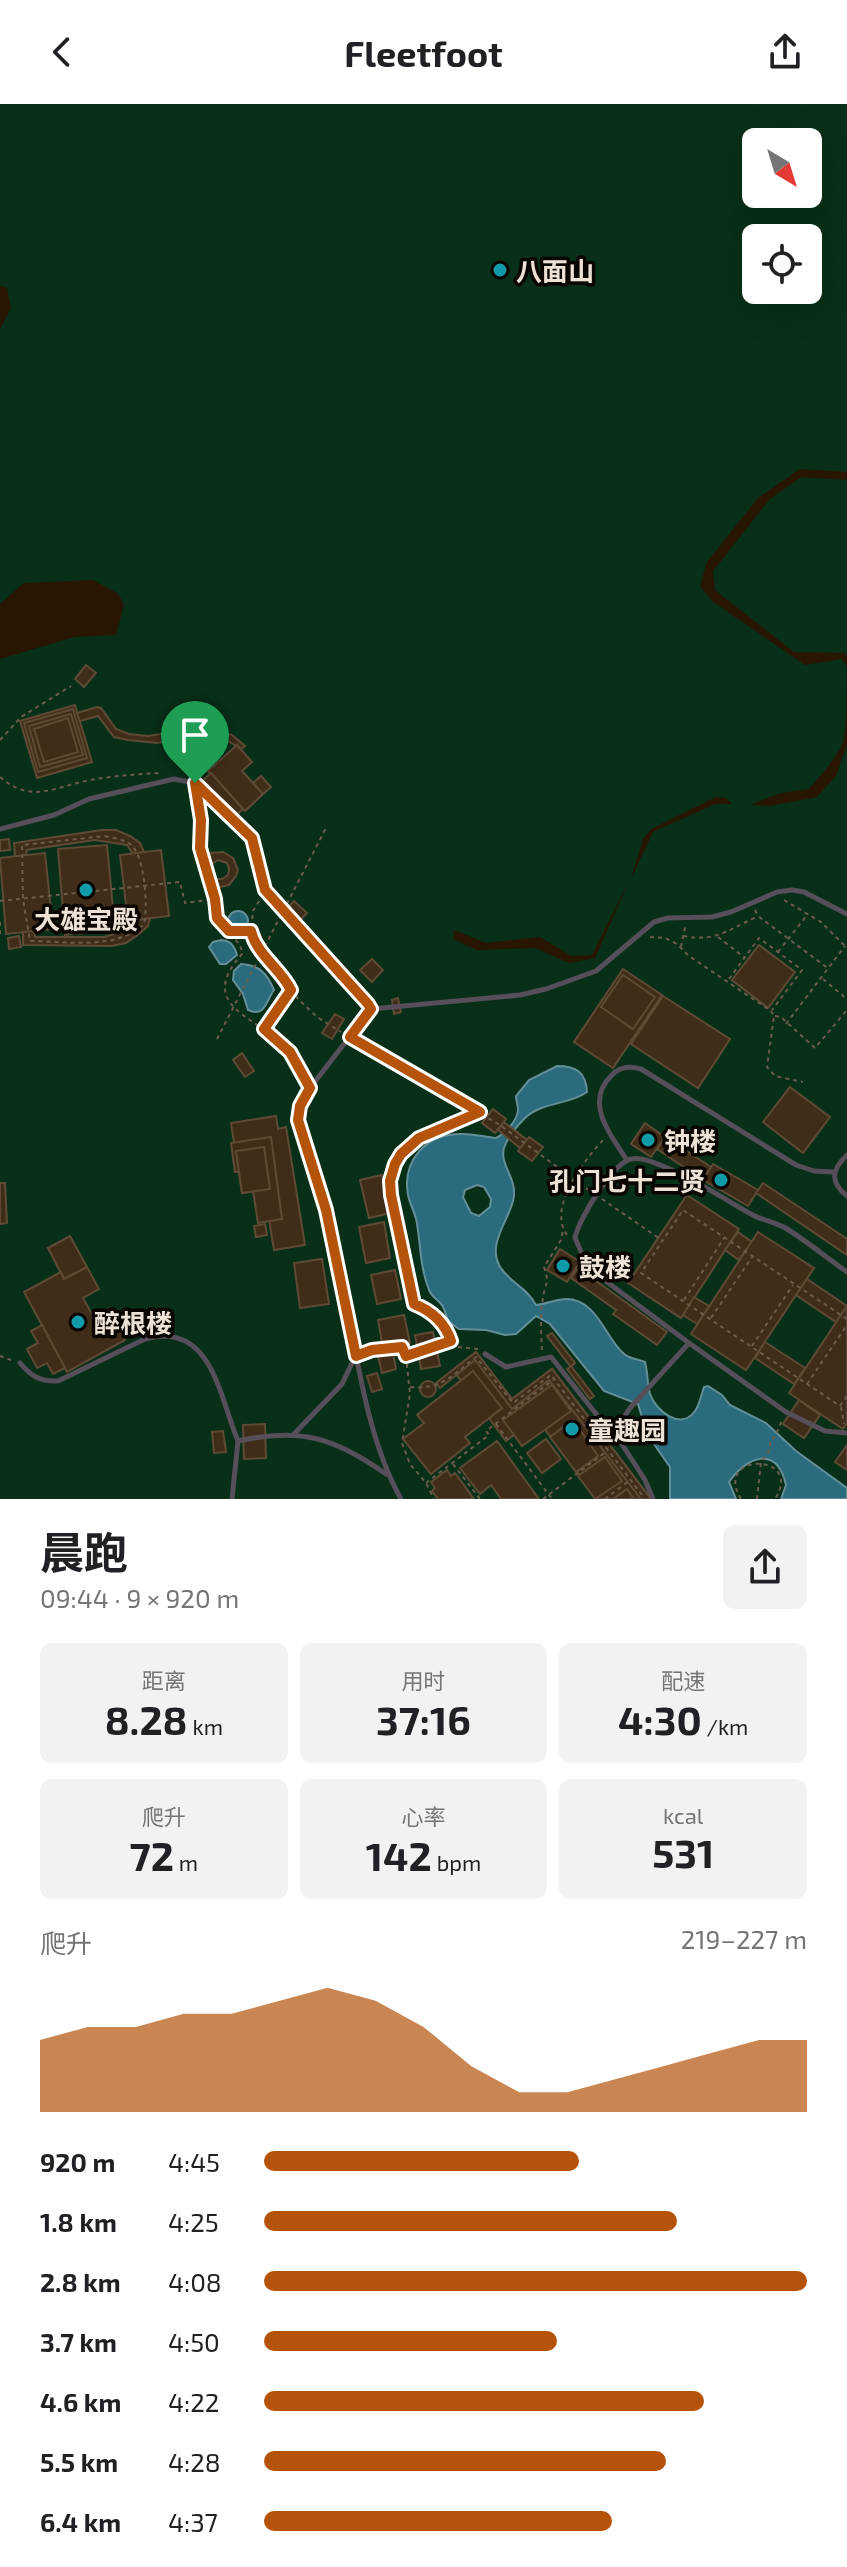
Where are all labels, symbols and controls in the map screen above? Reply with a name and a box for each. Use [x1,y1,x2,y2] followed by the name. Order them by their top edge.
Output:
[40,30,84,74] icon: back
[763,30,807,74] icon: share
[344,31,503,74] text: Fleetfoot
[742,128,822,208] north arrow
[742,128,822,304] map controls
[742,224,822,304] button: locate
[516,255,594,286] place label: 八面山
[491,261,509,279] marker: 八面山
[161,701,229,783] pin
[173,713,217,757] icon: arrive
[77,881,95,899] marker: 大雄宝殿
[34,903,138,934] place label: 大雄宝殿
[664,1125,716,1156] place label: 钟楼
[639,1131,657,1149] marker: 钟楼
[549,1165,705,1196] place label: 孔门七十二贤
[712,1171,730,1189] marker: 孔门七十二贤
[579,1251,631,1282] place label: 鼓楼
[554,1257,572,1275] marker: 鼓楼
[94,1307,172,1338] place label: 醉根楼
[69,1313,87,1331] marker: 醉根楼
[588,1414,666,1445] place label: 童趣园
[563,1420,581,1438] marker: 童趣园
[40,1525,128,1578] text: 晨跑
[723,1525,807,1609] button: share
[40,1582,239,1613] text: 09:44 · 9 × 920 m
[142,1667,186,1693] text: 距离
[401,1667,446,1693] text: 用时
[661,1667,705,1693] text: 配速
[105,1695,188,1743] text: 8.28
[376,1695,471,1743] text: 37:16
[618,1695,702,1743] text: 4:30
[188,1713,223,1739] text: km
[702,1713,748,1739] text: /km
[663,1802,703,1828] text: kcal
[142,1803,186,1829] text: 爬升
[401,1803,446,1829] text: 心率
[652,1828,714,1876] text: 531
[130,1831,174,1879] text: 72
[366,1831,432,1879] text: 142
[174,1849,198,1875] text: m
[432,1849,481,1875] text: bpm
[681,1923,807,1954] text: 219–227 m
[40,1927,92,1958] text: 爬升
[40,2146,115,2177] text: 920 m
[168,2146,220,2177] text: 4:45
[40,2206,117,2237] text: 1.8 km
[168,2206,219,2237] text: 4:25
[40,2266,121,2297] text: 2.8 km
[168,2266,222,2297] text: 4:08
[40,2326,117,2357] text: 3.7 km
[168,2326,220,2357] text: 4:50
[40,2386,121,2417] text: 4.6 km
[168,2386,219,2417] text: 4:22
[40,2446,118,2477] text: 5.5 km
[168,2446,221,2477] text: 4:28
[40,2506,121,2537] text: 6.4 km
[168,2506,218,2537] text: 4:37

